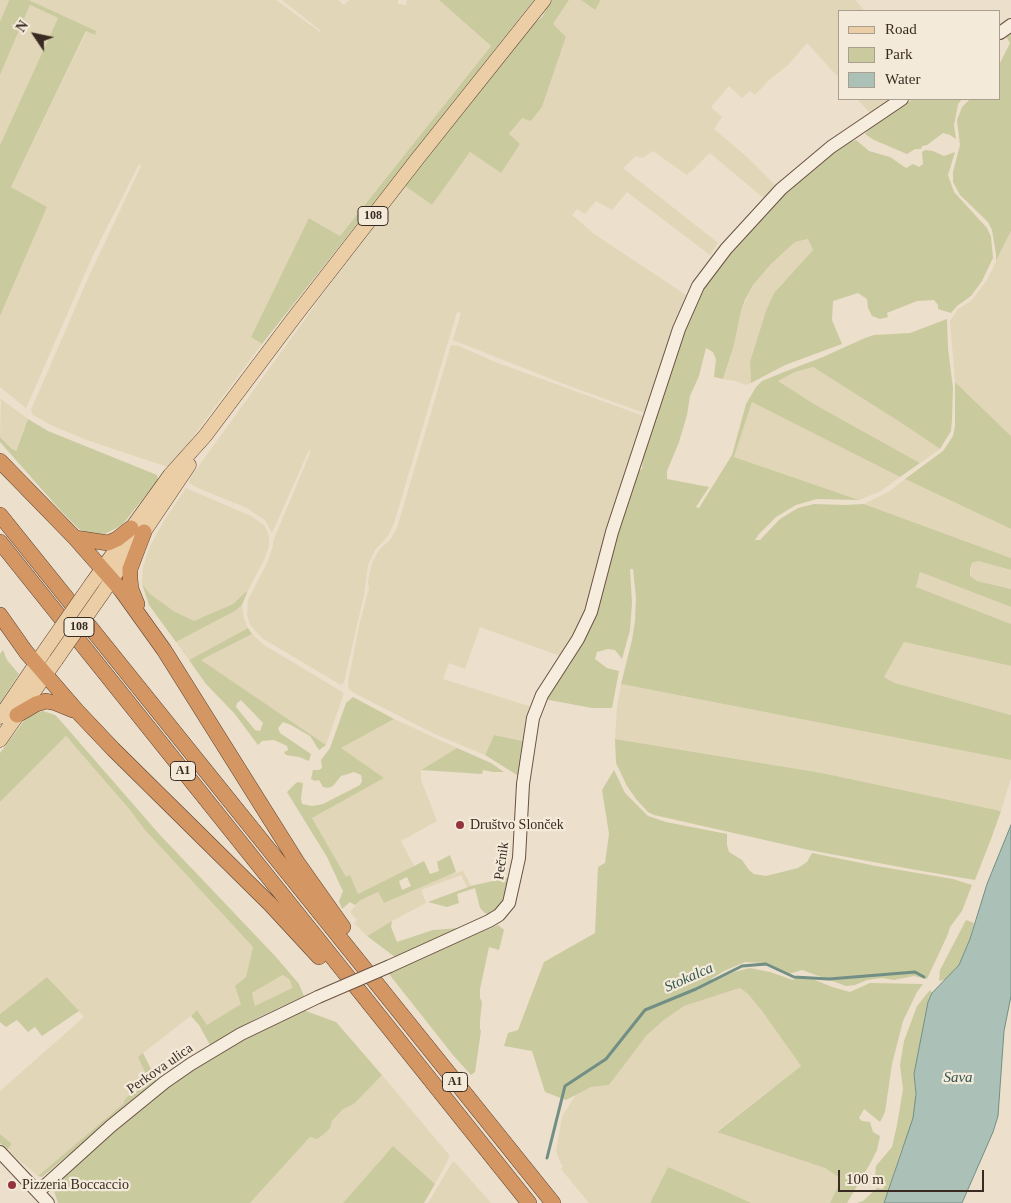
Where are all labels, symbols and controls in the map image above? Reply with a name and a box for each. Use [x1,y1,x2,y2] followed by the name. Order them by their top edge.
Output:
[10,10,60,60] north arrow
[838,10,1001,100] legend
[13,18,31,35] text: N
[885,21,917,37] text: Road
[885,46,913,62] text: Park
[885,71,920,87] text: Water
[358,207,388,226] road number: 108
[64,618,94,636] road number: 108
[170,761,196,780] road number: A1
[470,817,564,833] place label: Društvo Slonček
[454,819,466,831] marker: Društvo Slonček
[491,841,513,881] street label: Pečnik
[662,959,716,997] water label: Stokalca
[124,1040,196,1098] street label: Perkova ulica
[943,1069,973,1087] water label: Sava
[442,1072,468,1092] road number: A1
[841,1160,987,1192] scale bar
[846,1171,884,1187] text: 100 m
[22,1177,129,1193] place label: Pizzeria Boccaccio
[6,1179,18,1191] marker: Pizzeria Boccaccio

